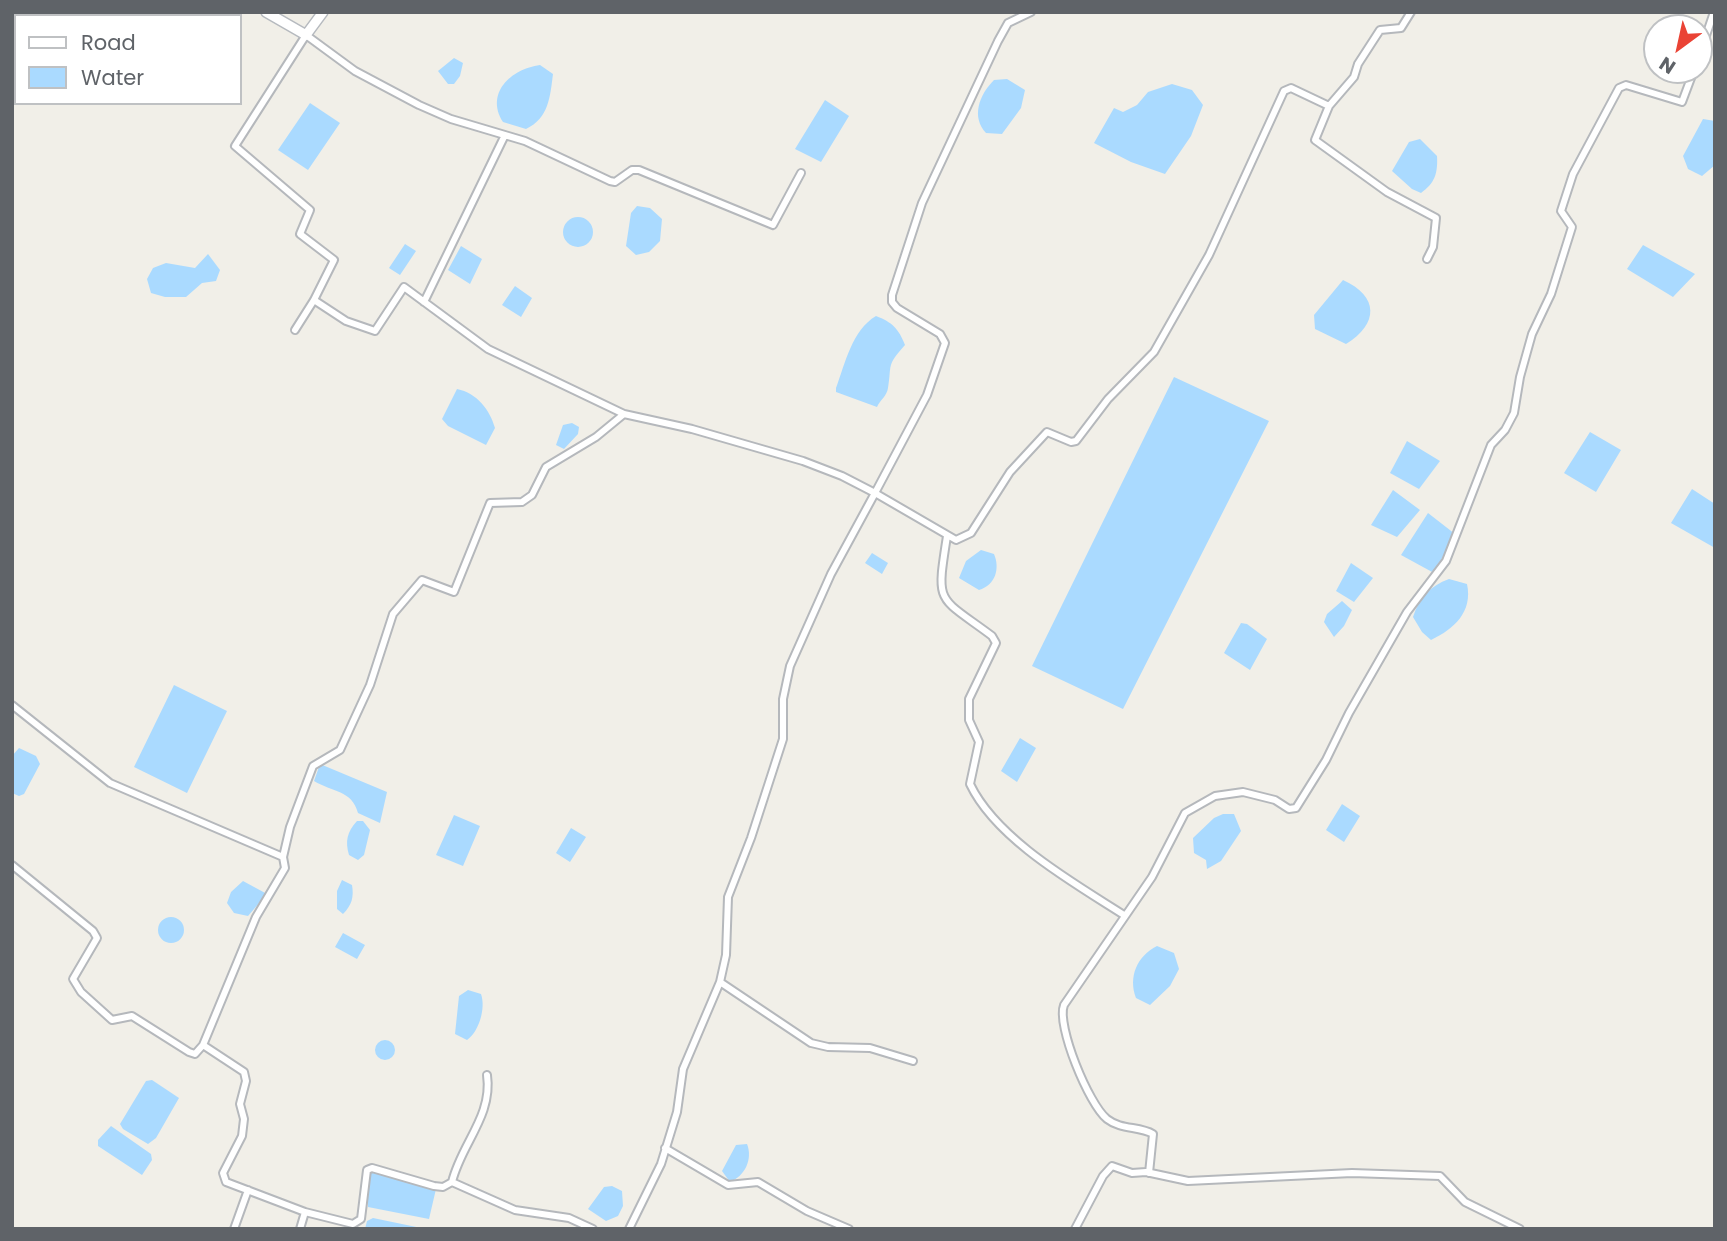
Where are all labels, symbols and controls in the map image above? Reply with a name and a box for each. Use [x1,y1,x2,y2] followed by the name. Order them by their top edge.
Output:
[14,14,242,105] legend
[1643,14,1713,84] north arrow
[81,28,136,57] text: Road
[1654,50,1681,81] text: N
[81,63,144,92] text: Water

